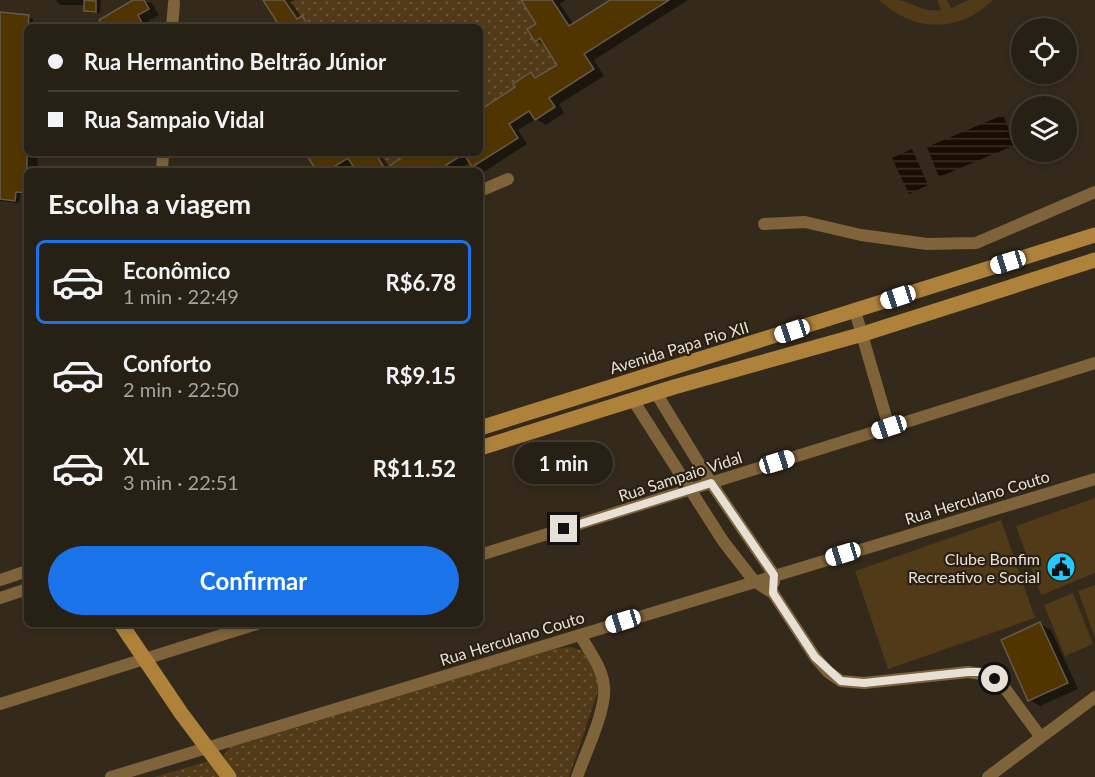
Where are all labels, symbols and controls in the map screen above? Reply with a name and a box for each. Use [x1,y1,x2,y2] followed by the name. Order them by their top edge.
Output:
[1011,18,1077,162] map controls
[1011,18,1077,84] button: locate
[84,48,386,75] text: Rua Hermantino Beltrão Júnior
[1011,96,1077,162] button: layers
[84,106,265,133] text: Rua Sampaio Vidal
[48,187,251,220] text: Escolha a viagem
[988,248,1028,276] car
[51,255,105,309] icon: car
[123,257,230,284] text: Econômico
[386,269,456,296] text: R$6.78
[878,283,918,311] car
[123,284,239,308] text: 1 min · 22:49
[607,317,751,377] street label: Avenida Papa Pio XII
[772,317,812,345] car
[51,348,105,402] icon: car
[123,350,211,377] text: Conforto
[386,362,456,389] text: R$9.15
[123,377,239,401] text: 2 min · 22:50
[869,413,909,441] car
[51,441,105,495] icon: car
[514,442,614,484] callout: 1 min
[123,443,149,470] text: XL
[616,447,744,505] street label: Rua Sampaio Vidal
[757,448,797,476] car
[539,451,588,475] text: 1 min
[373,455,456,482] text: R$11.52
[902,466,1052,528] street label: Rua Herculano Couto
[123,470,239,494] text: 3 min · 22:51
[550,515,577,542] route end
[823,540,863,568] car
[48,546,459,615] button: Confirmar
[908,549,1040,586] place label: Clube Bonfim Recreativo e Social
[1045,551,1077,583] public building icon: Clube Bonfim Recreativo e Social
[437,607,587,669] street label: Rua Herculano Couto
[603,607,643,635] car
[981,665,1008,692] route start

